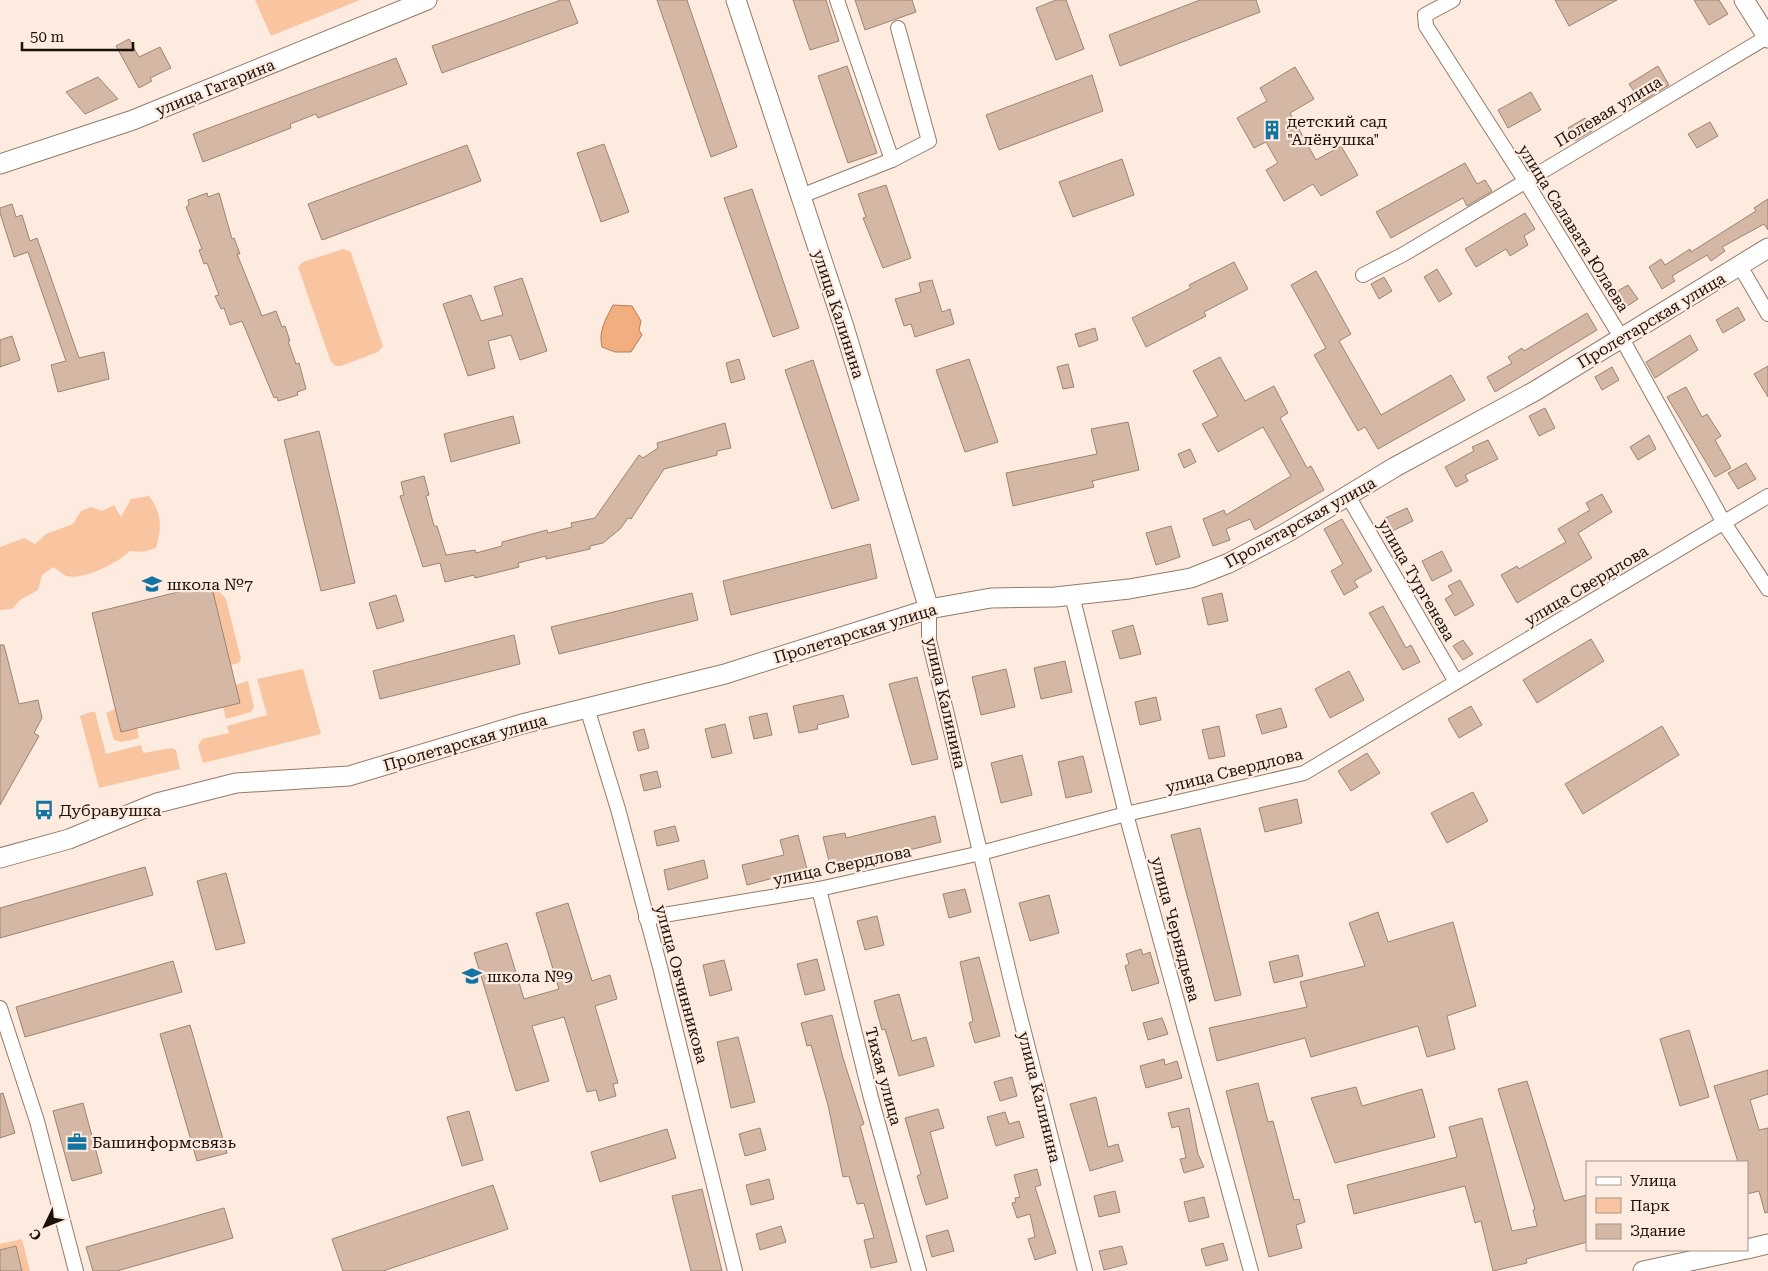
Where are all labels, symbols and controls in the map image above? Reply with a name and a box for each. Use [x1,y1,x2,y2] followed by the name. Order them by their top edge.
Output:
[22,20,134,52] scale bar
[30,28,65,46] text: 50 m
[153,55,278,120] street label: улица Гагарина
[1551,72,1665,151] street label: Полевая улица
[1287,112,1387,149] place label: детский сад "Алёнушка"
[1261,119,1283,141] building icon: детский сад "Алёнушка"
[1514,141,1633,316] street label: улица Салавата Юлаева
[809,247,868,381] street label: улица Калинина
[1574,268,1729,372] street label: Пролетарская улица
[1222,473,1379,572] street label: Пролетарская улица
[1374,516,1459,645] street label: улица Тургенева
[1521,541,1652,630] street label: улица Свердлова
[141,573,163,595] school or university icon: школа №7
[167,575,253,594] place label: школа №7
[771,600,939,667] street label: Пролетарская улица
[921,636,970,771] street label: улица Калинина
[381,710,550,775] street label: Пролетарская улица
[1164,744,1305,797] street label: улица Свердлова
[33,799,55,821] bus stop icon: Дубравушка
[59,801,161,820] place label: Дубравушка
[771,842,913,889] street label: улица Свердлова
[1147,855,1204,1004] street label: улица Чернядьева
[651,903,712,1066] street label: улица Овчинникова
[461,965,483,987] school or university icon: школа №9
[487,967,573,986] place label: школа №9
[861,1025,906,1128] street label: Тихая улица
[1014,1030,1065,1165] street label: улица Калинина
[66,1131,88,1153] office icon: Башинформсвязь
[92,1133,237,1152] place label: Башинформсвязь
[1586,1161,1748,1251] legend
[1630,1172,1676,1190] text: Улица
[1630,1197,1670,1215] text: Парк
[20,1201,70,1251] north arrow
[1630,1222,1686,1240] text: Здание
[26,1226,45,1244] text: С

